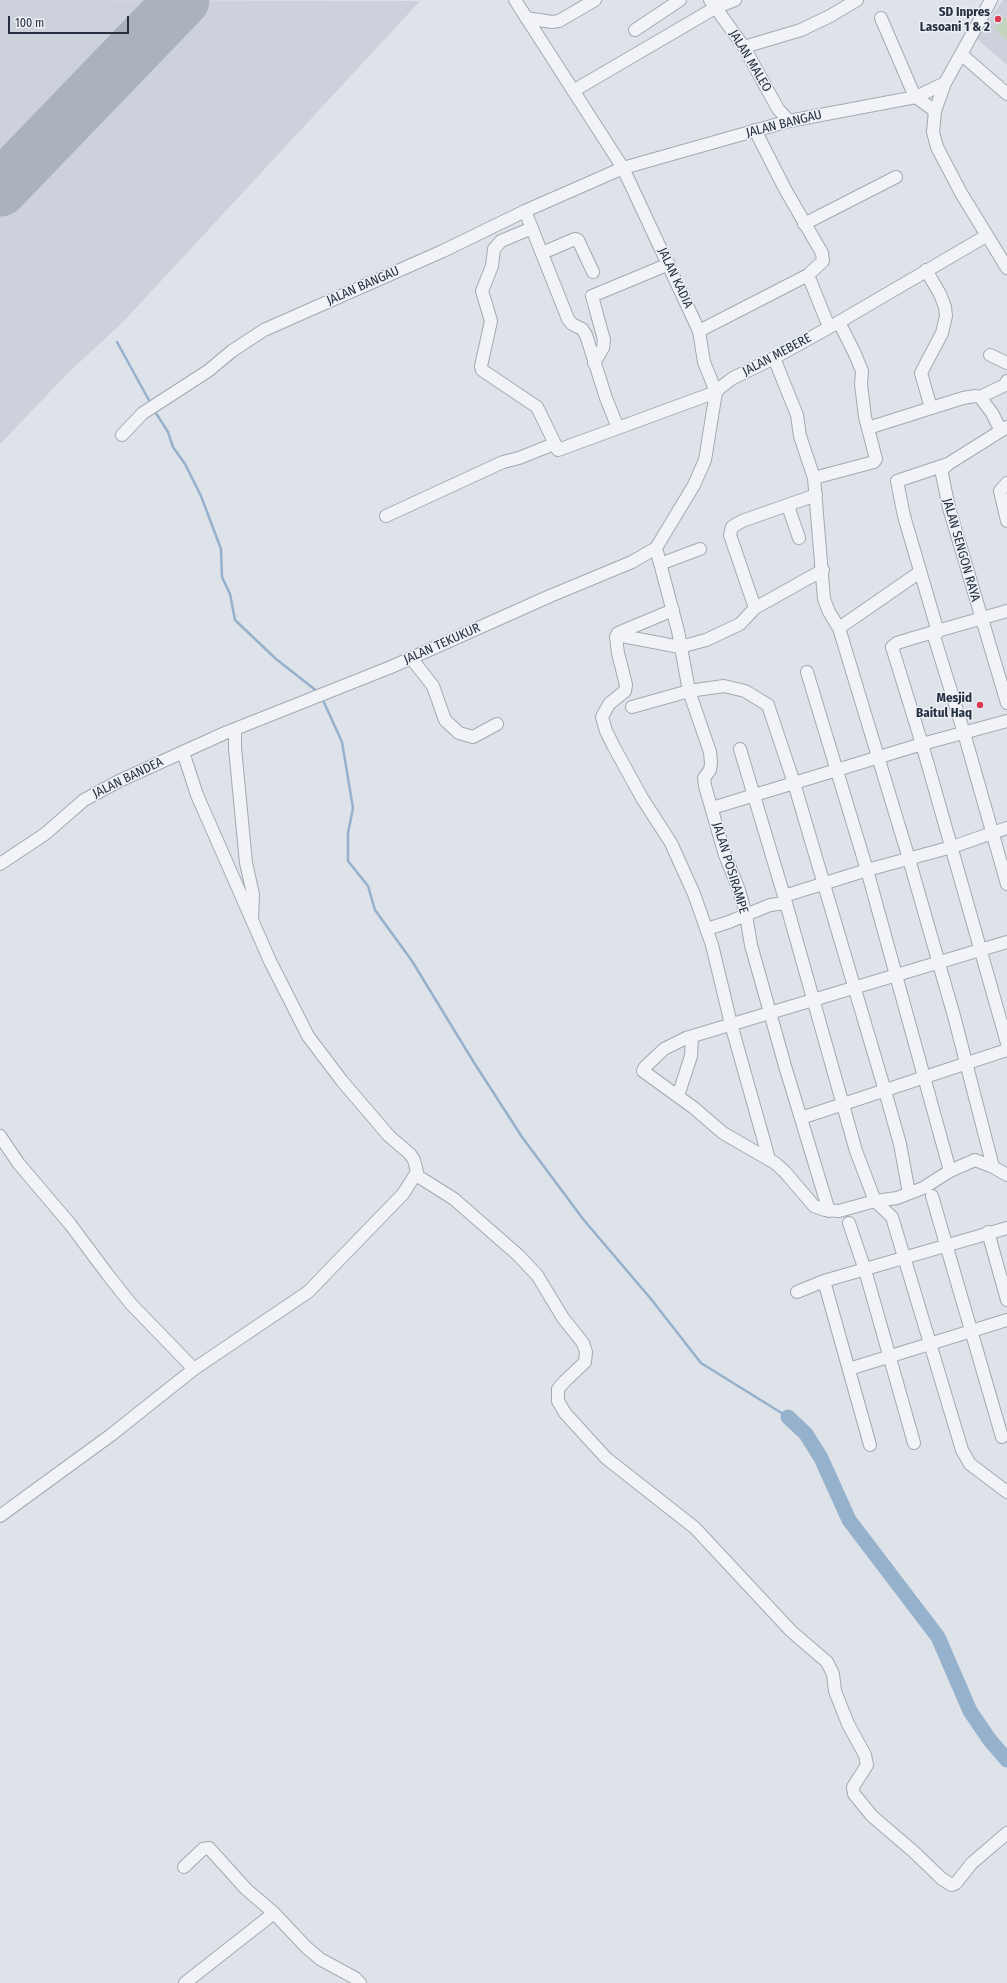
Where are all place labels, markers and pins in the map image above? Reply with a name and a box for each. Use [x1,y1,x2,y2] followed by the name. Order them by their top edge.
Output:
[920,4,990,35] place label: SD Inpres Lasoani 1 & 2
[993,14,1003,24] marker: SD Inpres Lasoani 1 & 2
[916,690,972,721] place label: Mesjid Baitul Haq
[975,700,985,710] marker: Mesjid Baitul Haq

